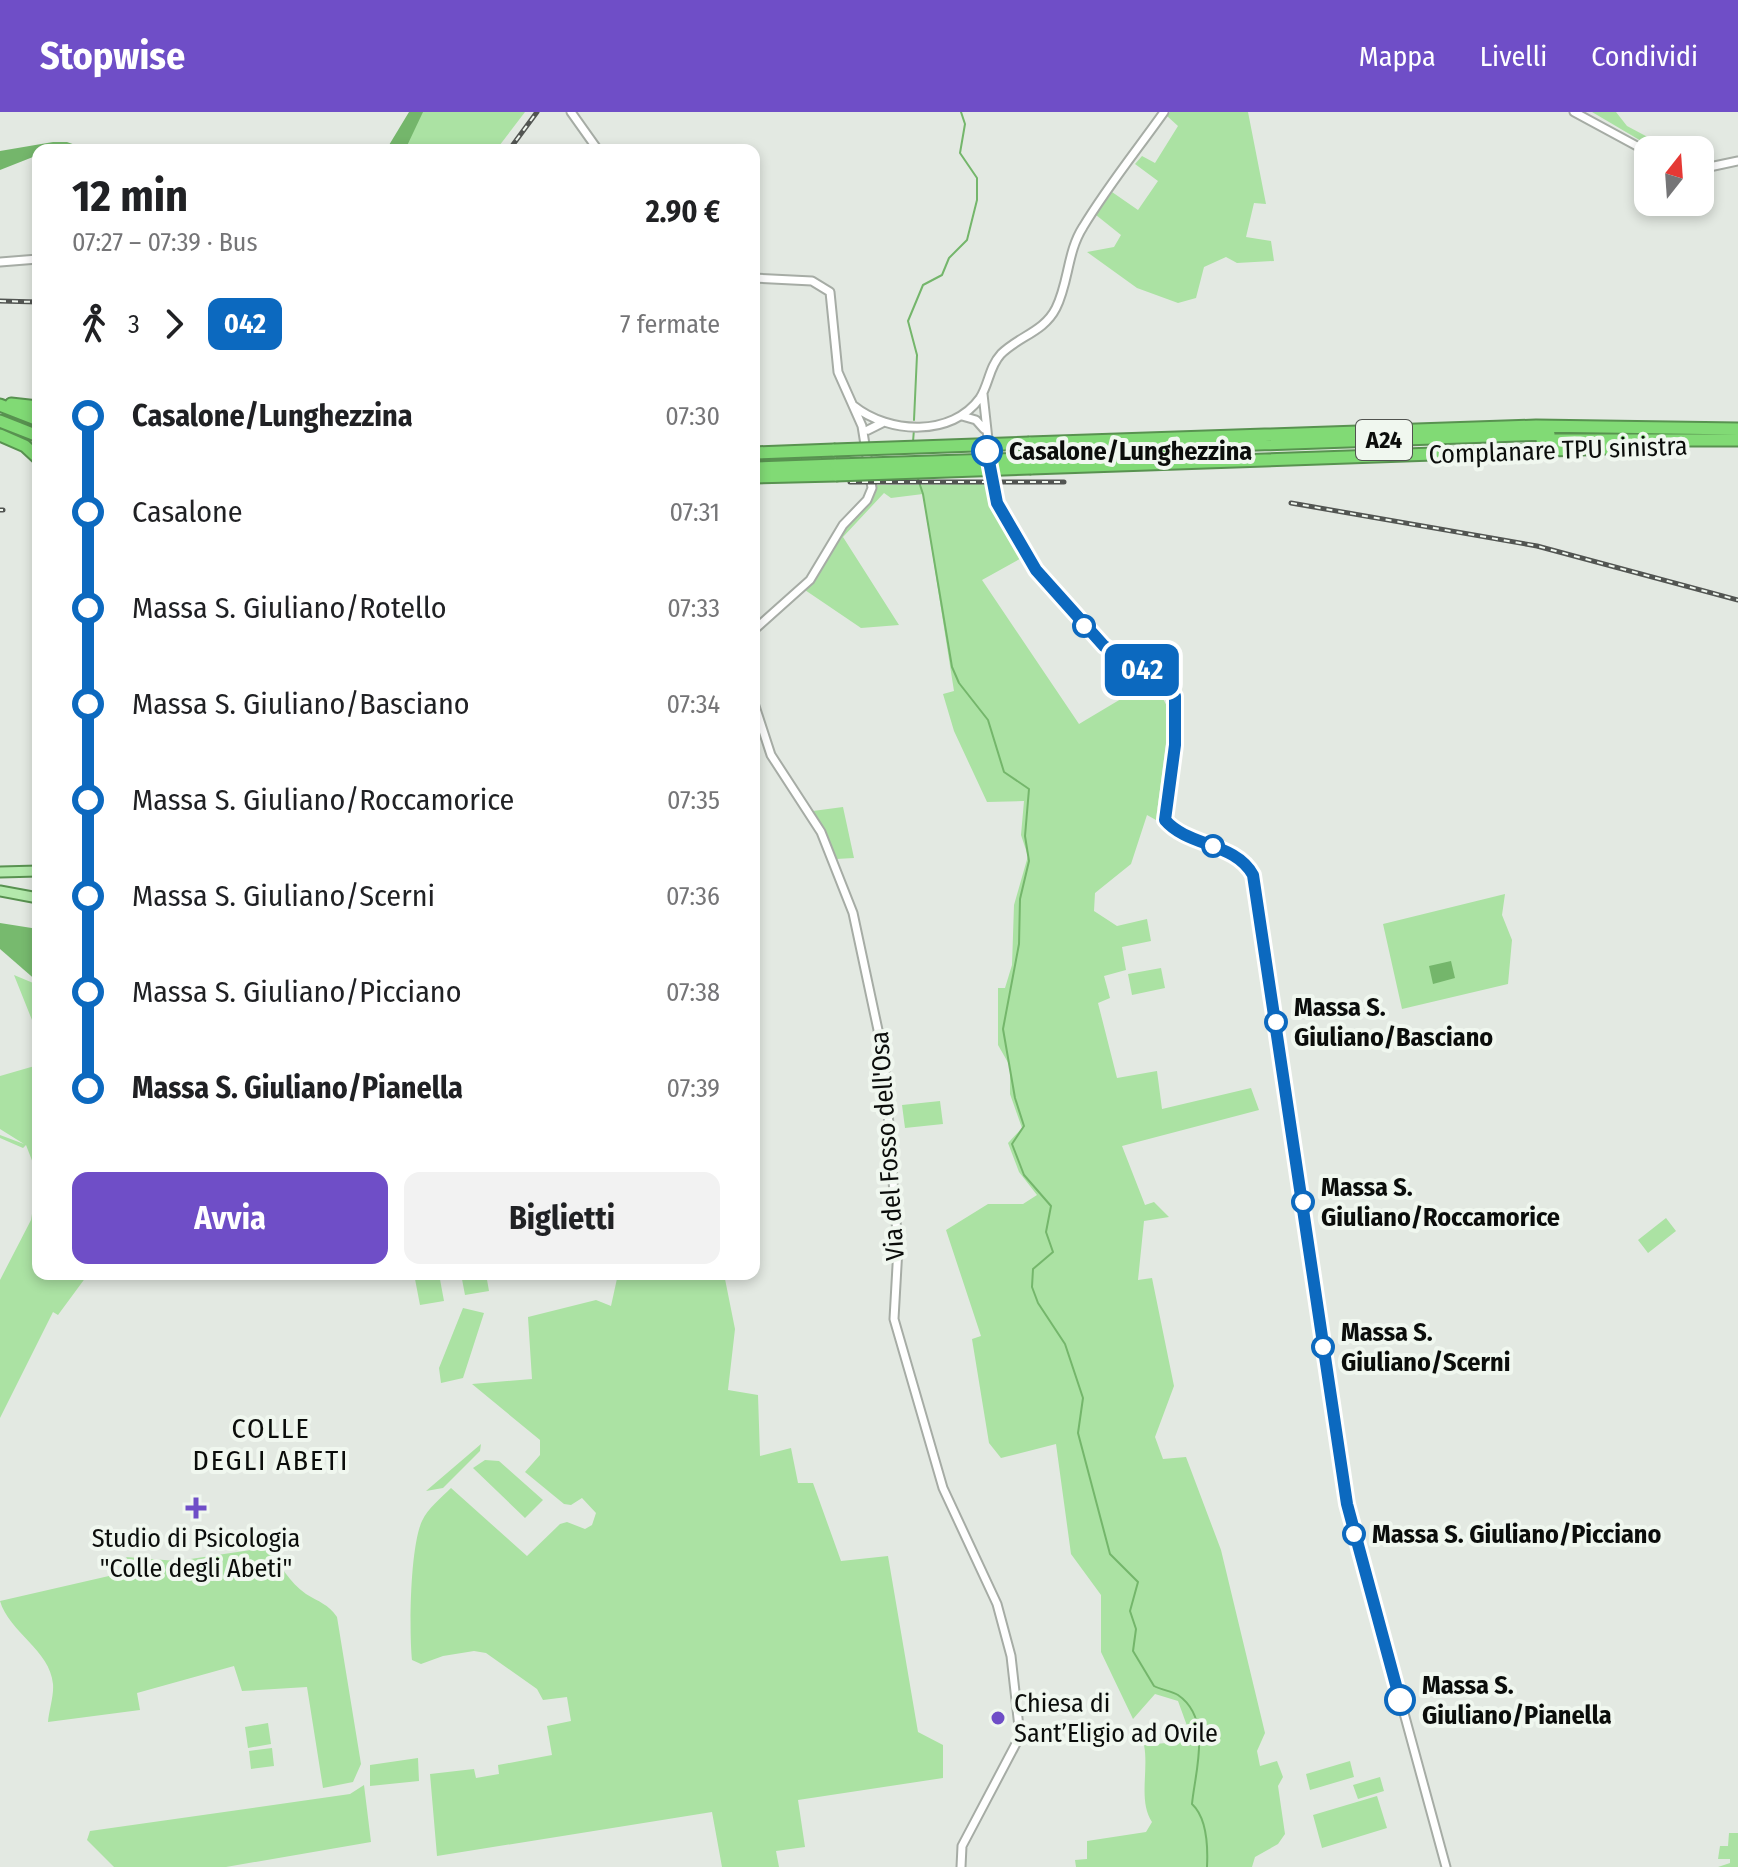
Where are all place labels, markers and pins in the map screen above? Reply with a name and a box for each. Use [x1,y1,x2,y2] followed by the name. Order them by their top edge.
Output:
[972,436,1002,466] marker: Casalone/Lunghezzina
[1009,436,1252,467] place label: Casalone/Lunghezzina
[1073,615,1095,637] unlabelled marker
[1202,835,1224,857] unlabelled marker
[1294,992,1493,1053] place label: Massa S. Giuliano/Basciano
[1265,1011,1287,1033] marker: Massa S. Giuliano/Basciano
[1321,1172,1560,1233] place label: Massa S. Giuliano/Roccamorice
[1292,1191,1314,1213] marker: Massa S. Giuliano/Roccamorice
[1341,1317,1510,1378] place label: Massa S. Giuliano/Scerni
[1312,1336,1334,1358] marker: Massa S. Giuliano/Scerni
[185,1497,207,1519] marker: Studio di Psicologia "Colle degli Abeti"
[1372,1519,1661,1550] place label: Massa S. Giuliano/Picciano
[92,1523,300,1584] place label: Studio di Psicologia "Colle degli Abeti"
[1343,1523,1365,1545] marker: Massa S. Giuliano/Picciano
[1422,1670,1612,1731] place label: Massa S. Giuliano/Pianella
[1385,1685,1415,1715] marker: Massa S. Giuliano/Pianella
[1014,1688,1218,1749] place label: Chiesa di Sant’Eligio ad Ovile
[989,1709,1007,1727] marker: Chiesa di Sant’Eligio ad Ovile

